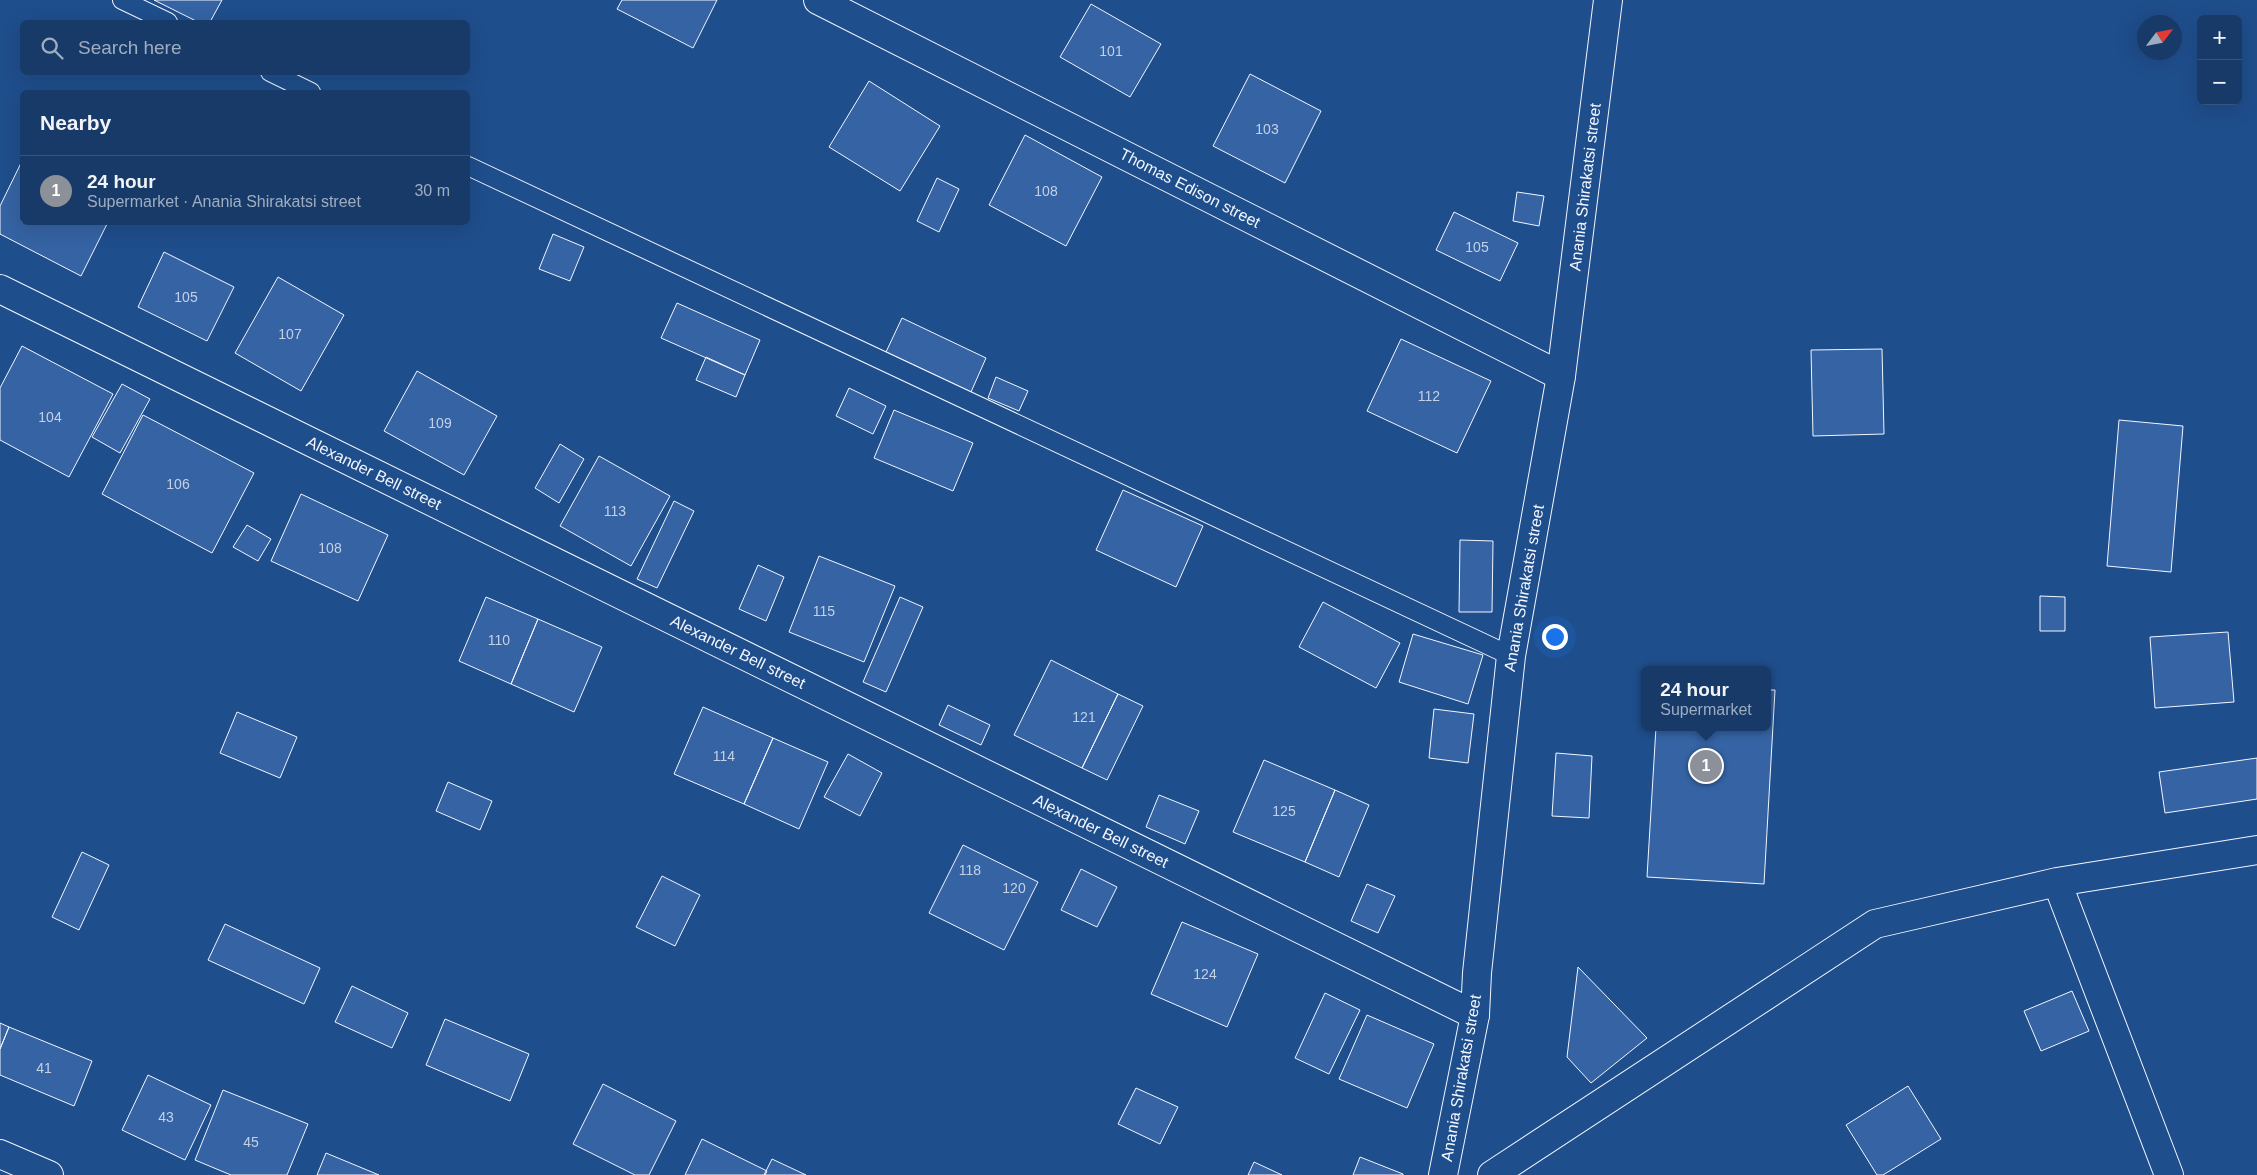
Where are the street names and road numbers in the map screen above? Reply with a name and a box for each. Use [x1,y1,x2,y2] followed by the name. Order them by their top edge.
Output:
[1566,102,1604,272] street label: Anania Shirakatsi street
[1117,145,1264,231] street label: Thomas Edison street
[304,433,445,513] street label: Alexander Bell street
[1501,503,1547,673] street label: Anania Shirakatsi street
[668,612,809,692] street label: Alexander Bell street
[1031,791,1172,871] street label: Alexander Bell street
[1438,993,1484,1163] street label: Anania Shirakatsi street

